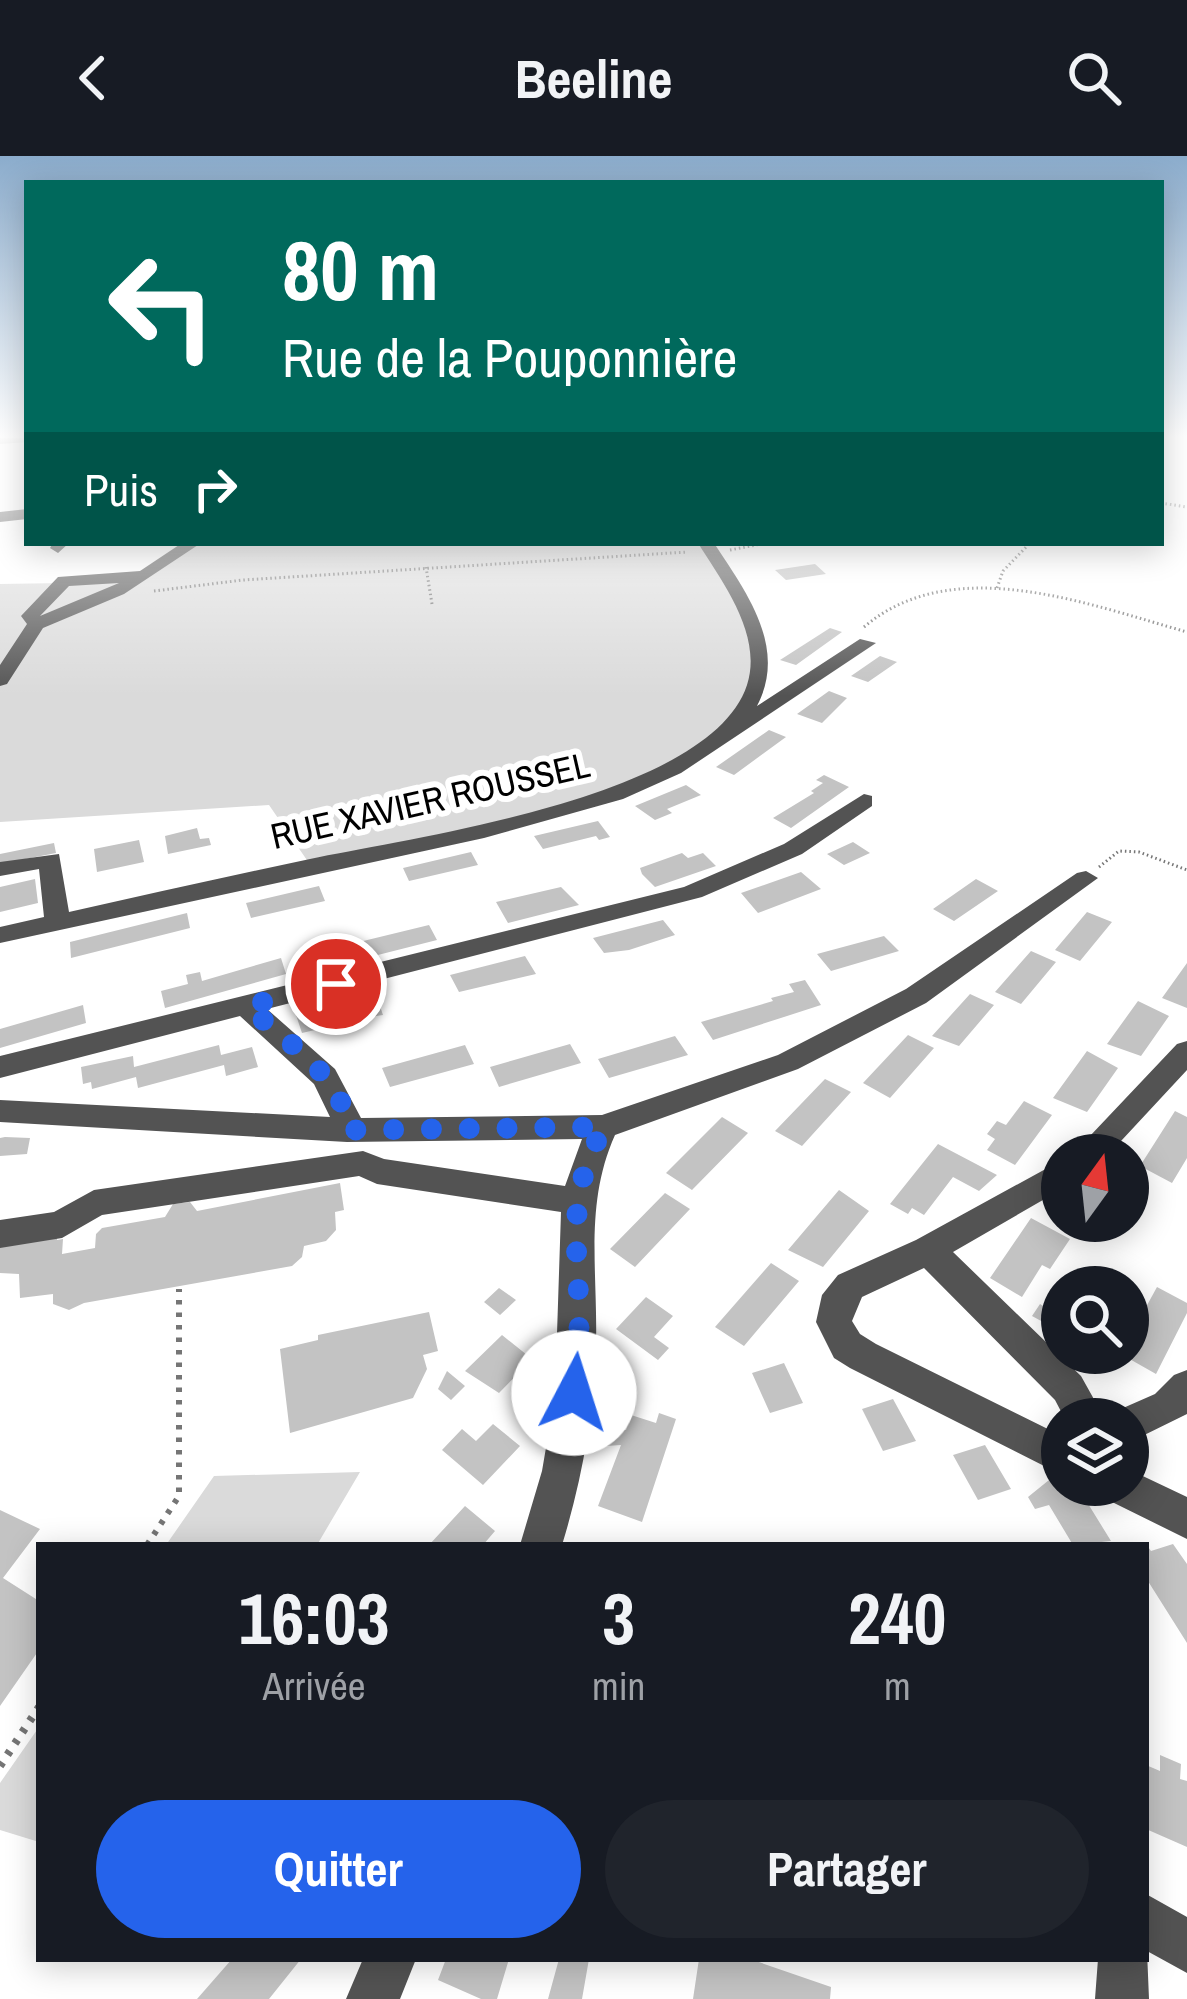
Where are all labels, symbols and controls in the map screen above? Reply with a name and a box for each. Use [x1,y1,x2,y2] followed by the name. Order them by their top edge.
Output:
[515,42,672,115] text: Beeline
[60,45,126,111] icon: back
[1061,45,1127,111] icon: search
[282,213,439,326] text: 80 m
[84,228,240,384] icon: left
[282,321,737,394] text: Rue de la Pouponnière
[182,456,248,522] icon: right
[84,459,158,520] text: Puis
[266,740,594,860] street label: RUE XAVIER ROUSSEL
[285,933,387,1035] pin
[303,951,369,1017] icon: arrive
[1041,1134,1149,1242] north arrow
[1041,1134,1149,1506] map controls
[1041,1266,1149,1374] button: search
[511,1330,637,1456] position arrow
[1041,1398,1149,1506] button: layers
[239,1569,390,1666] text: 16:03
[602,1569,635,1666] text: 3
[848,1569,946,1666] text: 240
[263,1660,366,1712] text: Arrivée
[592,1660,645,1712] text: min
[884,1660,911,1712] text: m
[96,1800,581,1938] button: Quitter
[605,1800,1089,1938] button: Partager

